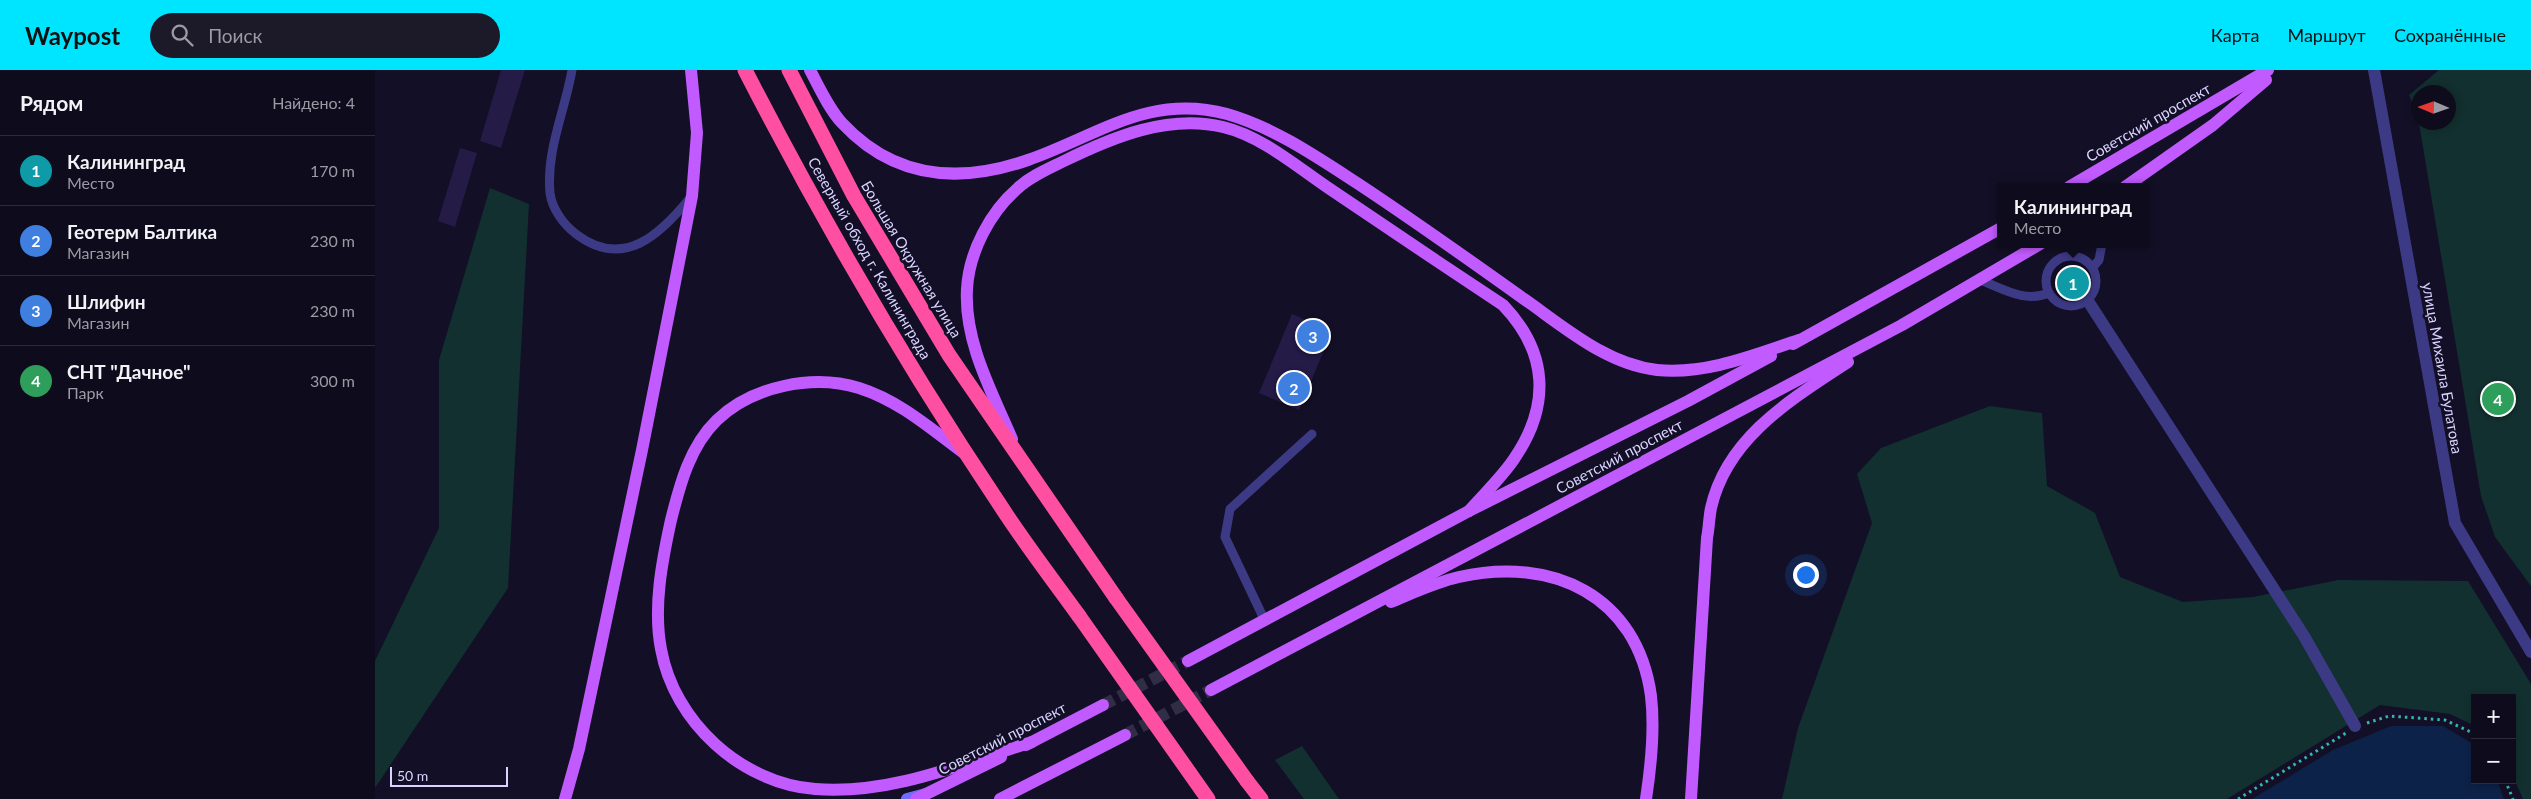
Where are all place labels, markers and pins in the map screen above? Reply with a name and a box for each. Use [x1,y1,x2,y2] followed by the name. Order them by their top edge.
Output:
[2057,264,2089,302] pin: 1
[1297,317,1329,355] pin: 3
[1278,369,1310,407] pin: 2
[2482,380,2514,418] pin: 4

